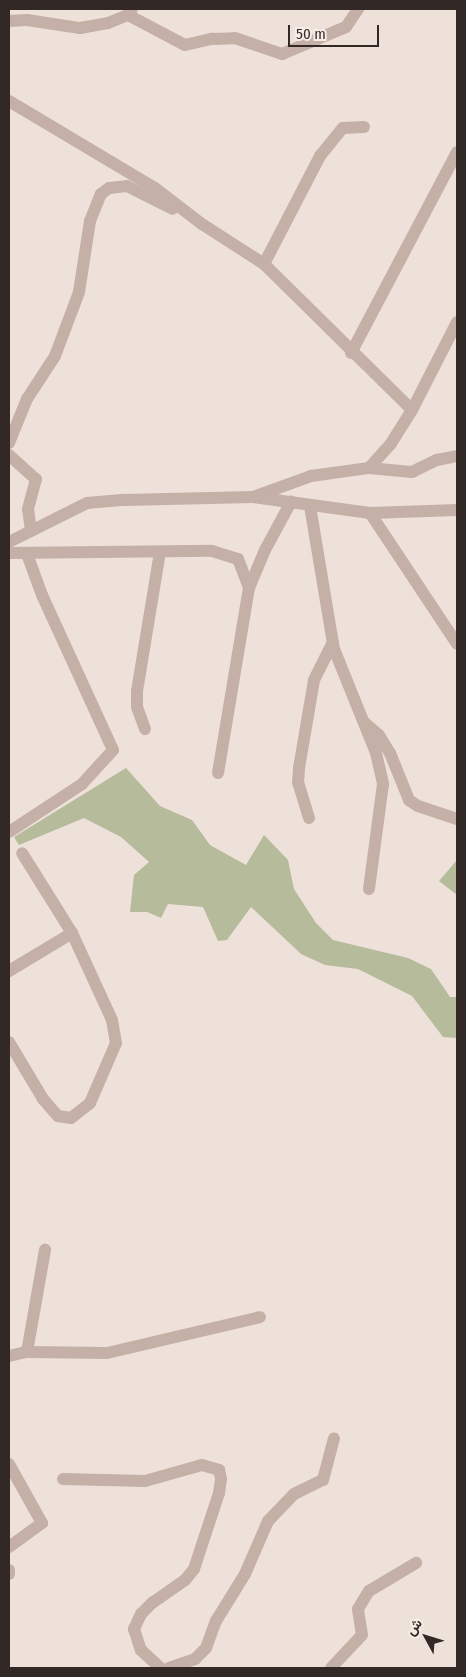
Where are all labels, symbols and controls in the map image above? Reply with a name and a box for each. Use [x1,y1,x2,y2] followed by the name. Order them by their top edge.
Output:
[291,15,382,47] scale bar
[296,25,326,43] text: 50 m
[401,1612,451,1662] north arrow
[402,1615,426,1639] text: ش

